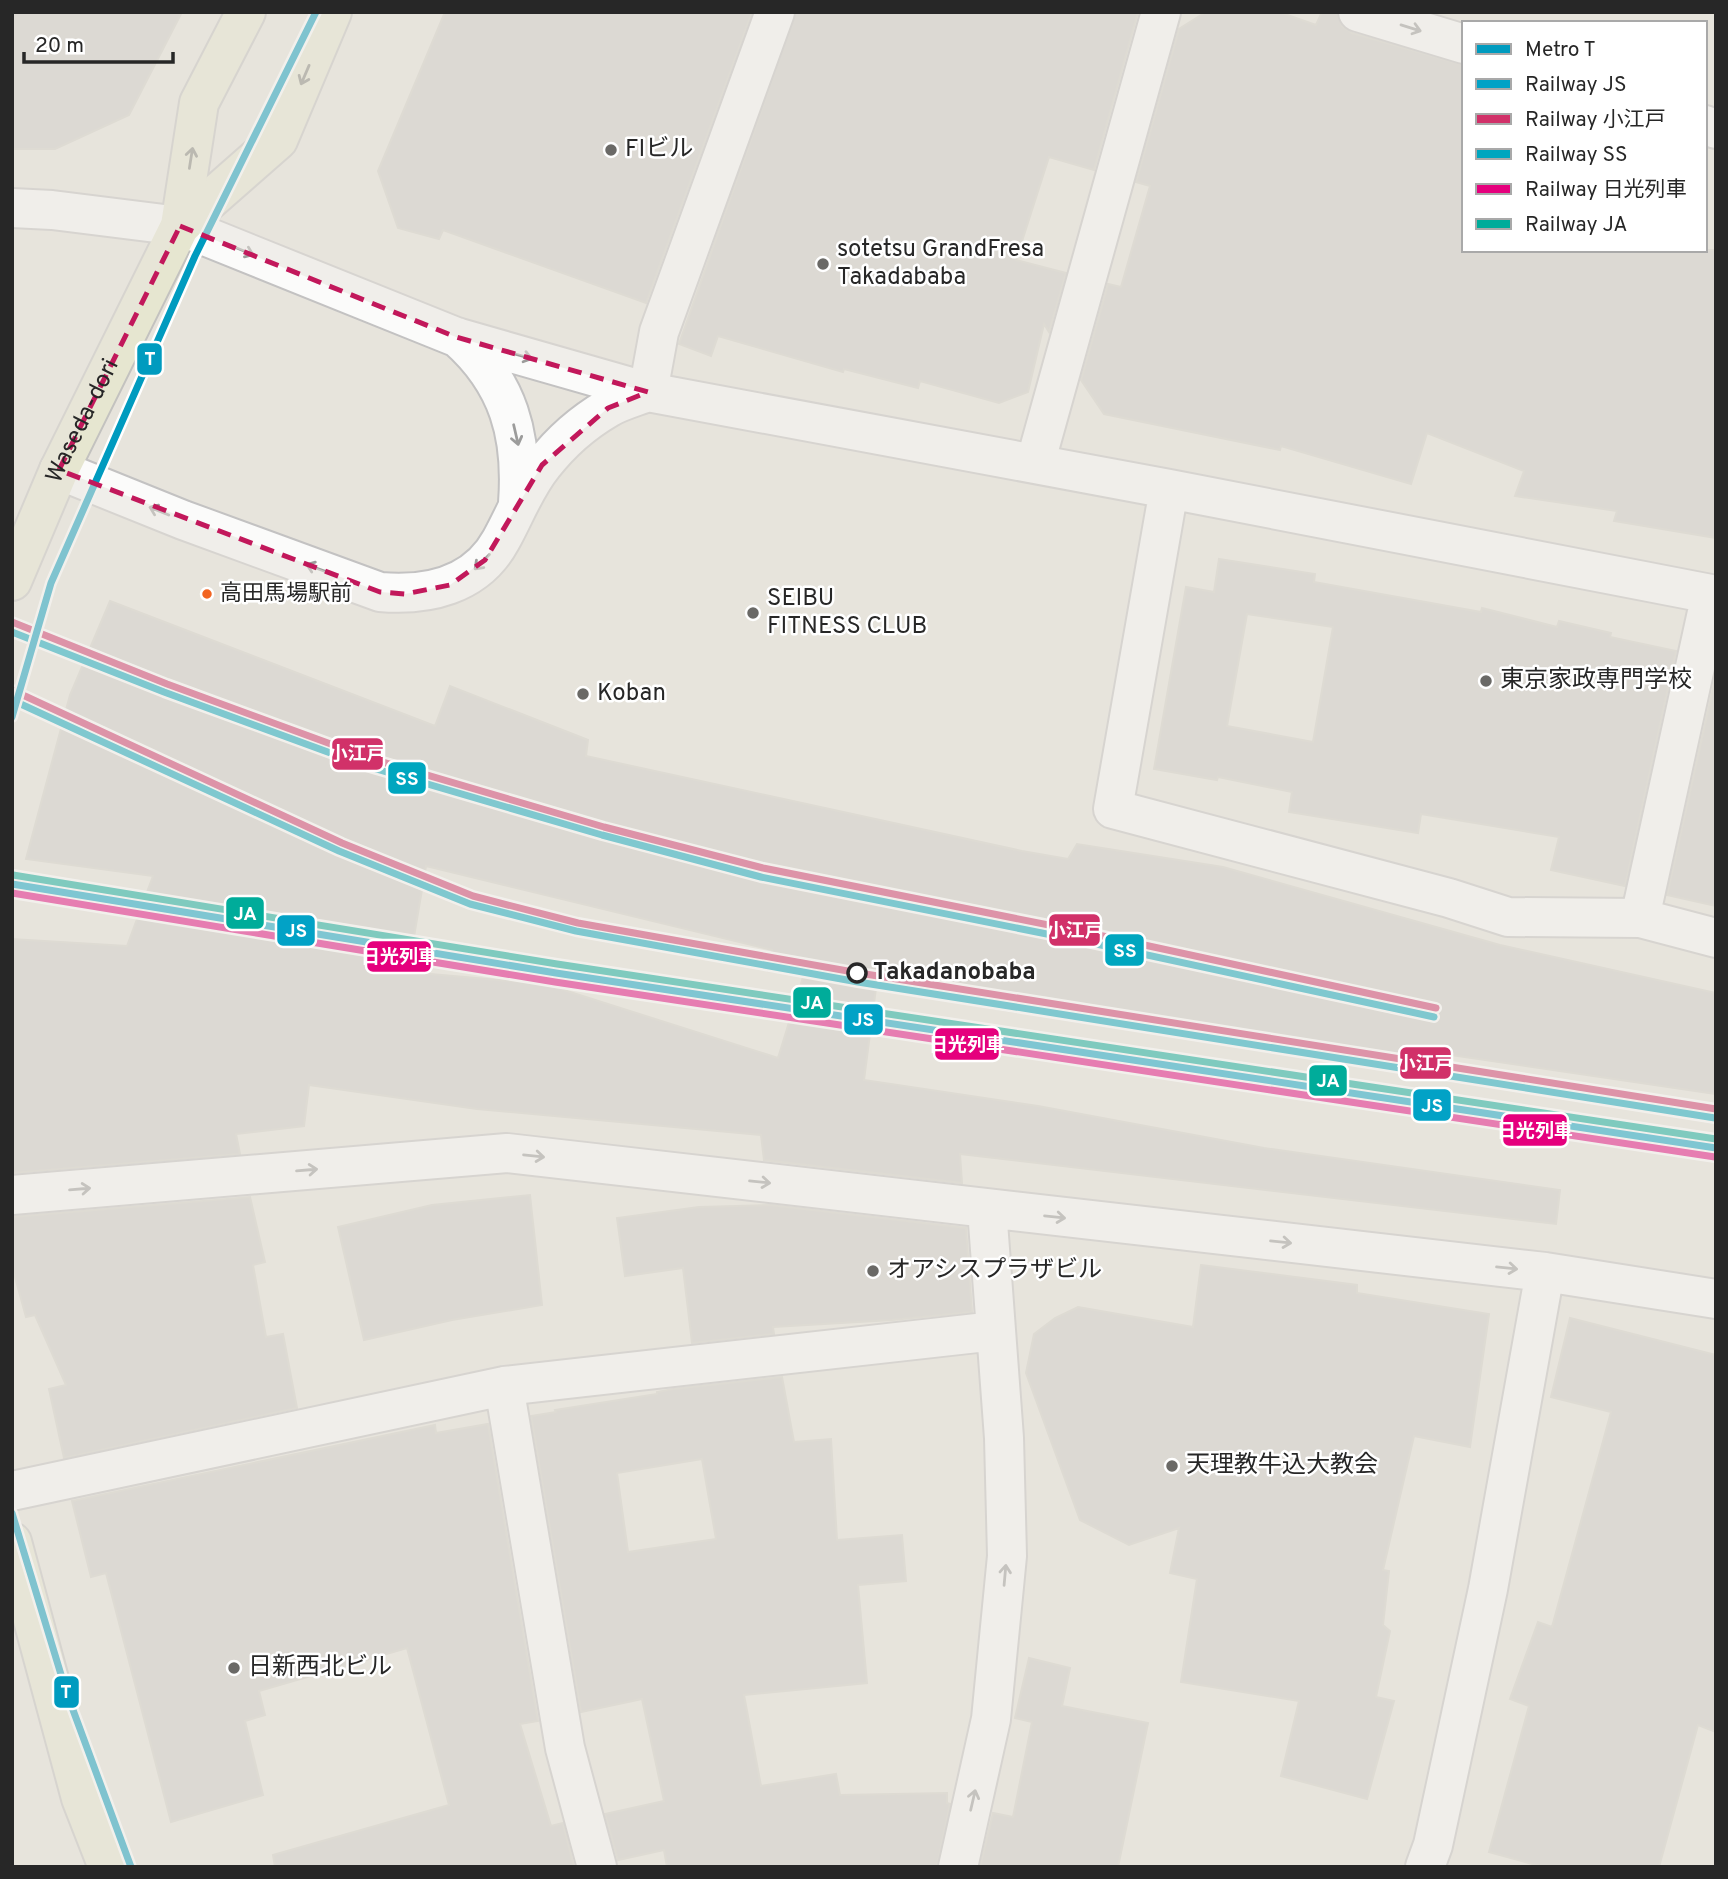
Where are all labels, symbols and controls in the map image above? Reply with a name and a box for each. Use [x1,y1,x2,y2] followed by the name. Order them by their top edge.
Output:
[24,21,173,65] scale bar
[1462,21,1707,252] legend
[1400,23,1422,36] one-way arrow
[35,33,84,60] text: 20 m
[1525,37,1596,64] text: Metro T
[298,64,311,85] one-way arrow
[1525,72,1627,99] text: Railway JS
[1525,107,1666,134] text: Railway 小江戸
[625,135,693,165] place label: FIビル
[603,142,619,158] marker: FIビル
[1525,142,1628,169] text: Railway SS
[185,148,198,170] one-way arrow
[1525,177,1687,204] text: Railway 日光列車
[1525,212,1627,239] text: Railway JA
[837,235,1044,293] place label: sotetsu GrandFresa Takadababa
[232,246,254,259] one-way arrow
[815,256,831,272] marker: sotetsu GrandFresa Takadababa
[136,342,163,376] line badge: T
[144,348,156,372] text: T
[510,350,532,363] one-way arrow
[40,354,127,488] street label: Waseda-dori
[509,423,523,446] one-way arrow
[148,503,170,516] one-way arrow
[474,553,491,570] one-way arrow
[306,561,328,574] one-way arrow
[220,581,352,608] place label: 高田馬場駅前
[767,584,927,642] place label: SEIBU FITNESS CLUB
[200,587,214,601] marker: 高田馬場駅前
[745,605,761,621] marker: SEIBU FITNESS CLUB
[1500,666,1692,696] place label: 東京家政専門学校
[1478,673,1494,689] marker: 東京家政専門学校
[597,679,666,709] place label: Koban
[575,686,591,702] marker: Koban
[331,737,384,771] line badge: 小江戸
[328,743,386,767] text: 小江戸
[387,761,427,795] line badge: SS
[395,768,419,792] text: SS
[225,896,265,930] line badge: JA
[233,903,257,927] text: JA
[1048,913,1101,947] line badge: 小江戸
[276,914,316,947] line badge: JS
[285,920,307,944] text: JS
[1046,920,1104,944] text: 小江戸
[1104,933,1145,967] line badge: SS
[366,940,432,973] line badge: 日光列車
[1113,940,1137,964] text: SS
[361,946,437,970] text: 日光列車
[873,958,1036,988] place label: Takadanobaba
[847,963,867,983] marker: Takadanobaba
[792,986,832,1019] line badge: JA
[800,992,824,1016] text: JA
[843,1003,884,1036] line badge: JS
[852,1009,874,1033] text: JS
[934,1027,1000,1061] line badge: 日光列車
[929,1034,1005,1058] text: 日光列車
[1399,1046,1452,1080] line badge: 小江戸
[1396,1053,1454,1077] text: 小江戸
[1308,1064,1348,1097] line badge: JA
[1316,1070,1340,1094] text: JA
[1412,1088,1452,1122] line badge: JS
[1421,1095,1443,1119] text: JS
[1502,1113,1568,1147] line badge: 日光列車
[1497,1120,1573,1144] text: 日光列車
[522,1150,544,1163] one-way arrow
[295,1163,318,1176] one-way arrow
[748,1175,770,1188] one-way arrow
[68,1182,91,1195] one-way arrow
[1043,1210,1065,1223] one-way arrow
[1269,1236,1291,1249] one-way arrow
[887,1256,1102,1286] place label: オアシスプラザビル
[1495,1261,1518,1274] one-way arrow
[865,1263,881,1279] marker: オアシスプラザビル
[1186,1451,1378,1481] place label: 天理教牛込大教会
[1164,1458,1180,1474] marker: 天理教牛込大教会
[999,1564,1012,1587] one-way arrow
[248,1653,392,1683] place label: 日新西北ビル
[226,1660,242,1676] marker: 日新西北ビル
[53,1675,80,1709] line badge: T
[60,1681,72,1705] text: T
[967,1789,980,1812] one-way arrow

